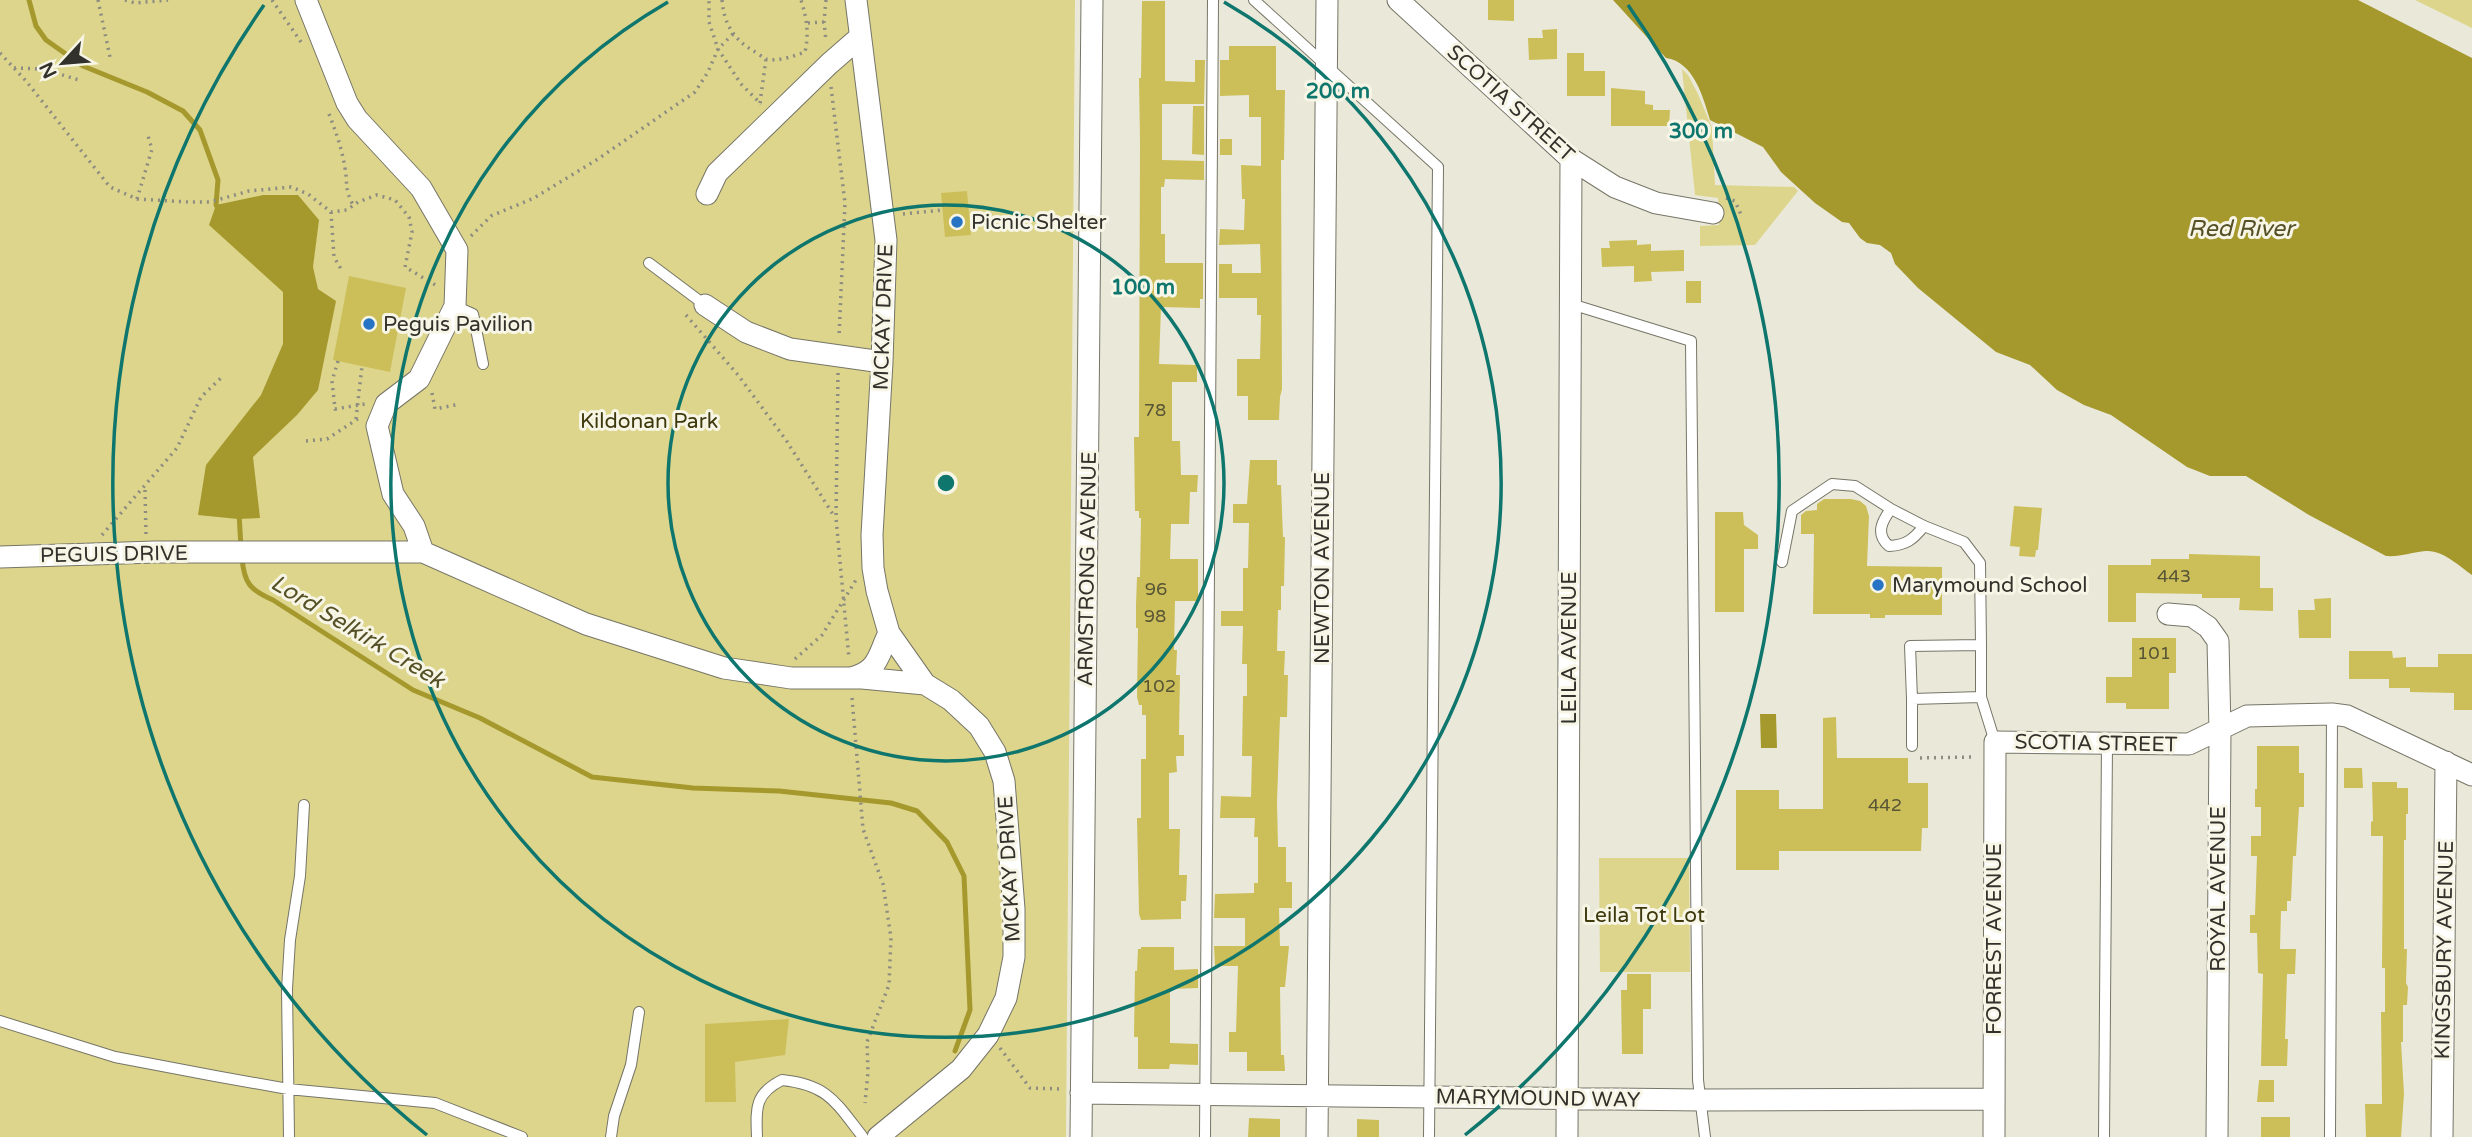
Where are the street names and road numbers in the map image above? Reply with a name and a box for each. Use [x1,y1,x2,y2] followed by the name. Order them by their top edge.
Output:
[1442,40,1580,167] street label: SCOTIA STREET
[868,243,899,391] street label: MCKAY DRIVE
[1073,451,1102,687] street label: ARMSTRONG AVENUE
[1310,472,1335,664] street label: NEWTON AVENUE
[40,541,188,568] street label: PEGUIS DRIVE
[1557,571,1582,725] street label: LEILA AVENUE
[2014,730,2178,757] street label: SCOTIA STREET
[993,795,1026,943] street label: MCKAY DRIVE
[2206,806,2231,972] street label: ROYAL AVENUE
[2430,840,2459,1060] street label: KINGSBURY AVENUE
[1982,843,2007,1035] street label: FORREST AVENUE
[1435,1084,1641,1113] street label: MARYMOUND WAY

